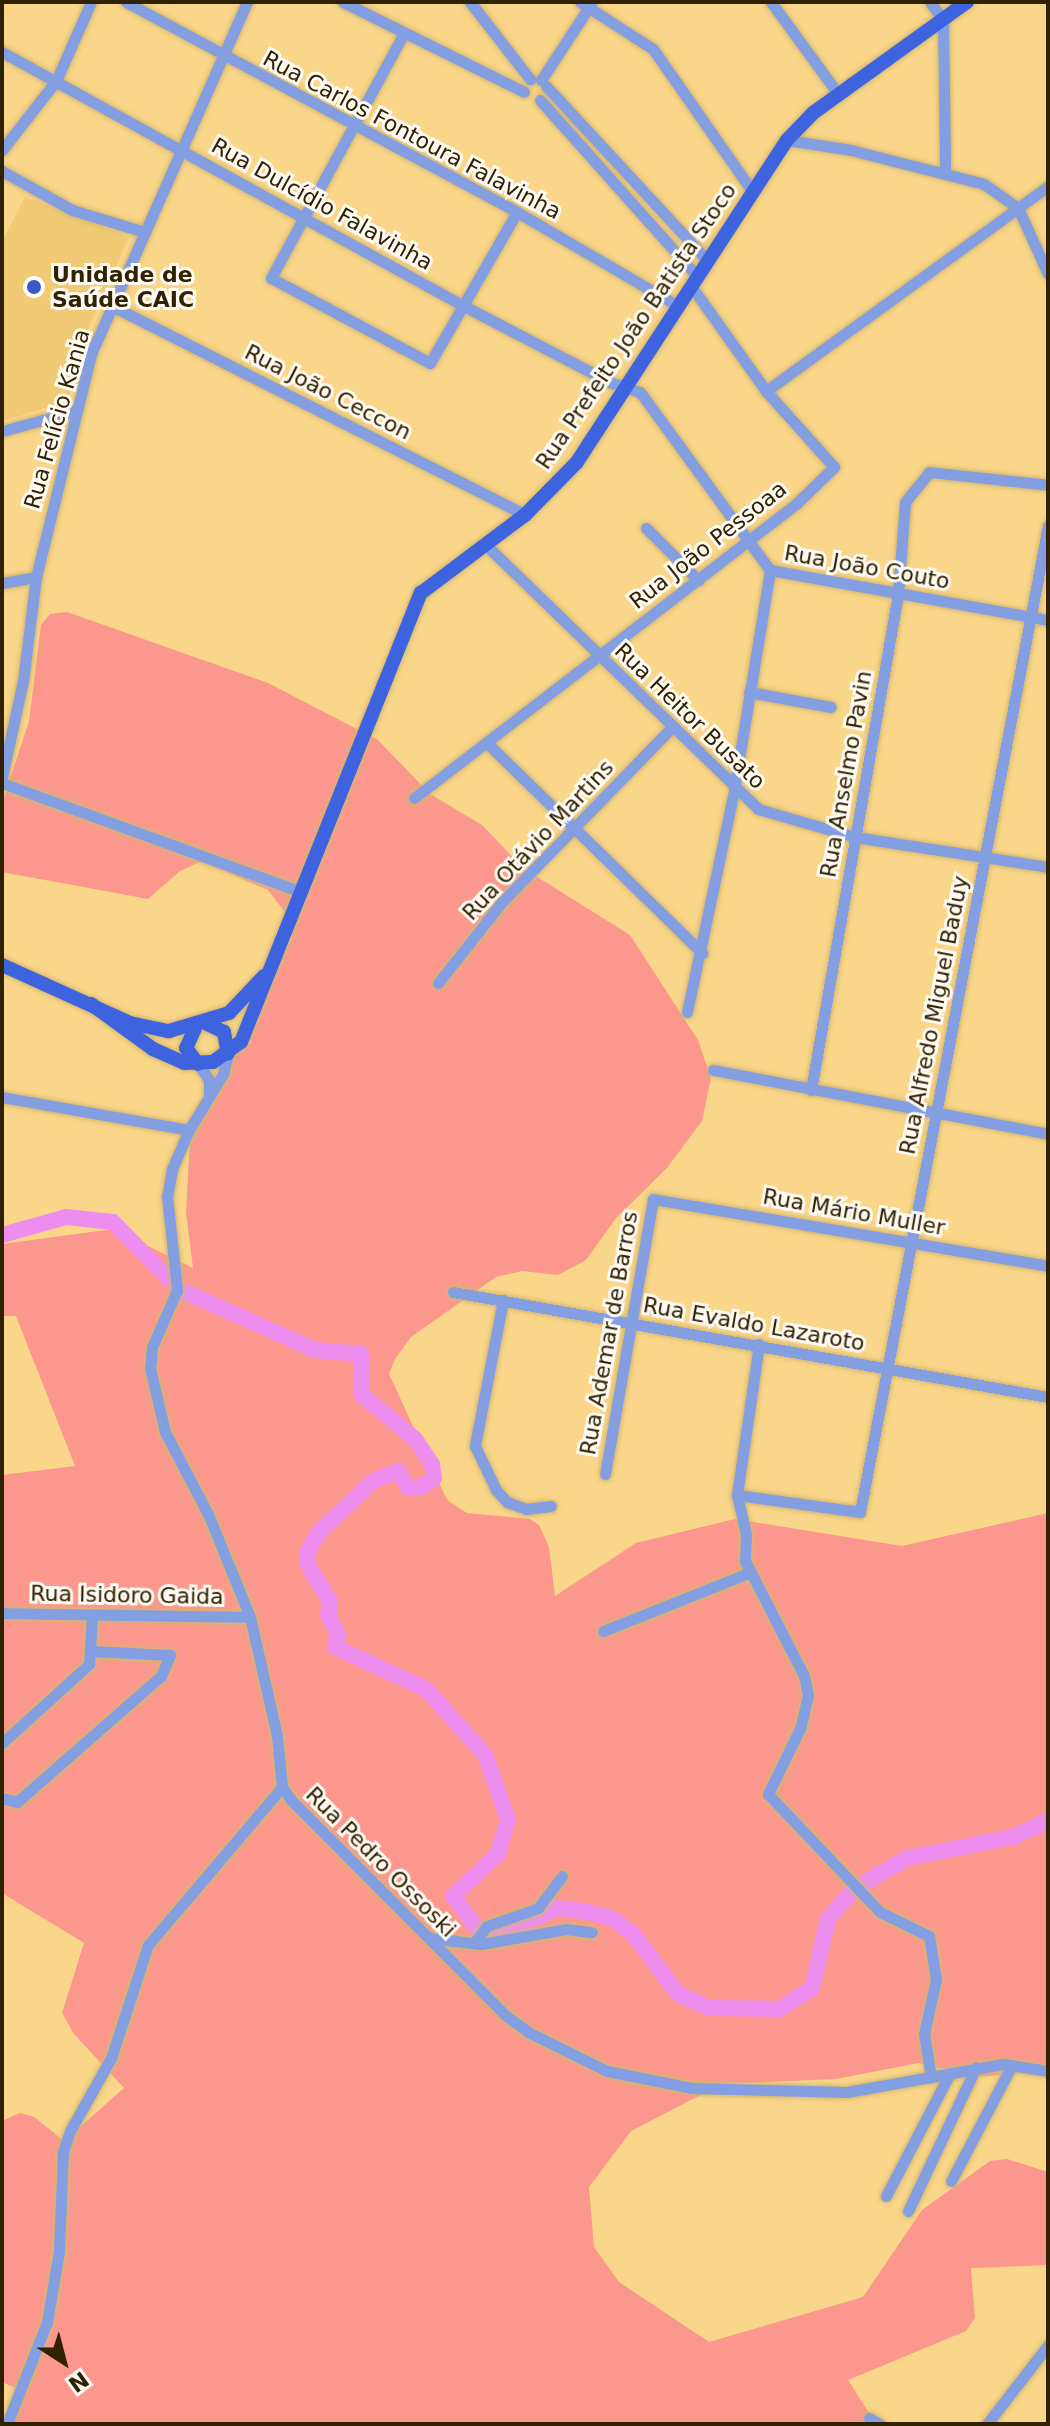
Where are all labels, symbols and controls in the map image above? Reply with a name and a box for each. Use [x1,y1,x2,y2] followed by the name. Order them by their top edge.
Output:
[258,45,566,225] street label: Rua Carlos Fontoura Falavinha
[207,132,437,276] street label: Rua Dulcídio Falavinha
[530,178,742,474] street label: Rua Prefeito João Batista Stoco
[52,261,194,312] place label: Unidade de Saúde CAIC
[23,276,45,298] marker: Unidade de Saúde CAIC
[19,326,95,512] street label: Rua Felício Kania
[240,339,416,445] street label: Rua João Ceccon
[624,476,792,614] street label: Rua João Pessoaa
[782,539,952,595] street label: Rua João Couto
[609,637,771,795] street label: Rua Heitor Busato
[815,669,877,879] street label: Rua Anselmo Pavin
[457,754,619,926] street label: Rua Otávio Martins
[894,873,974,1157] street label: Rua Alfredo Miguel Baduy
[761,1183,947,1241] street label: Rua Mário Muller
[575,1209,643,1457] street label: Rua Ademar de Barros
[641,1292,867,1356] street label: Rua Evaldo Lazaroto
[30,1580,224,1610] street label: Rua Isidoro Gaida
[300,1781,462,1943] street label: Rua Pedro Ossoski
[24,2322,104,2402] north arrow
[64,2366,93,2397] text: N

